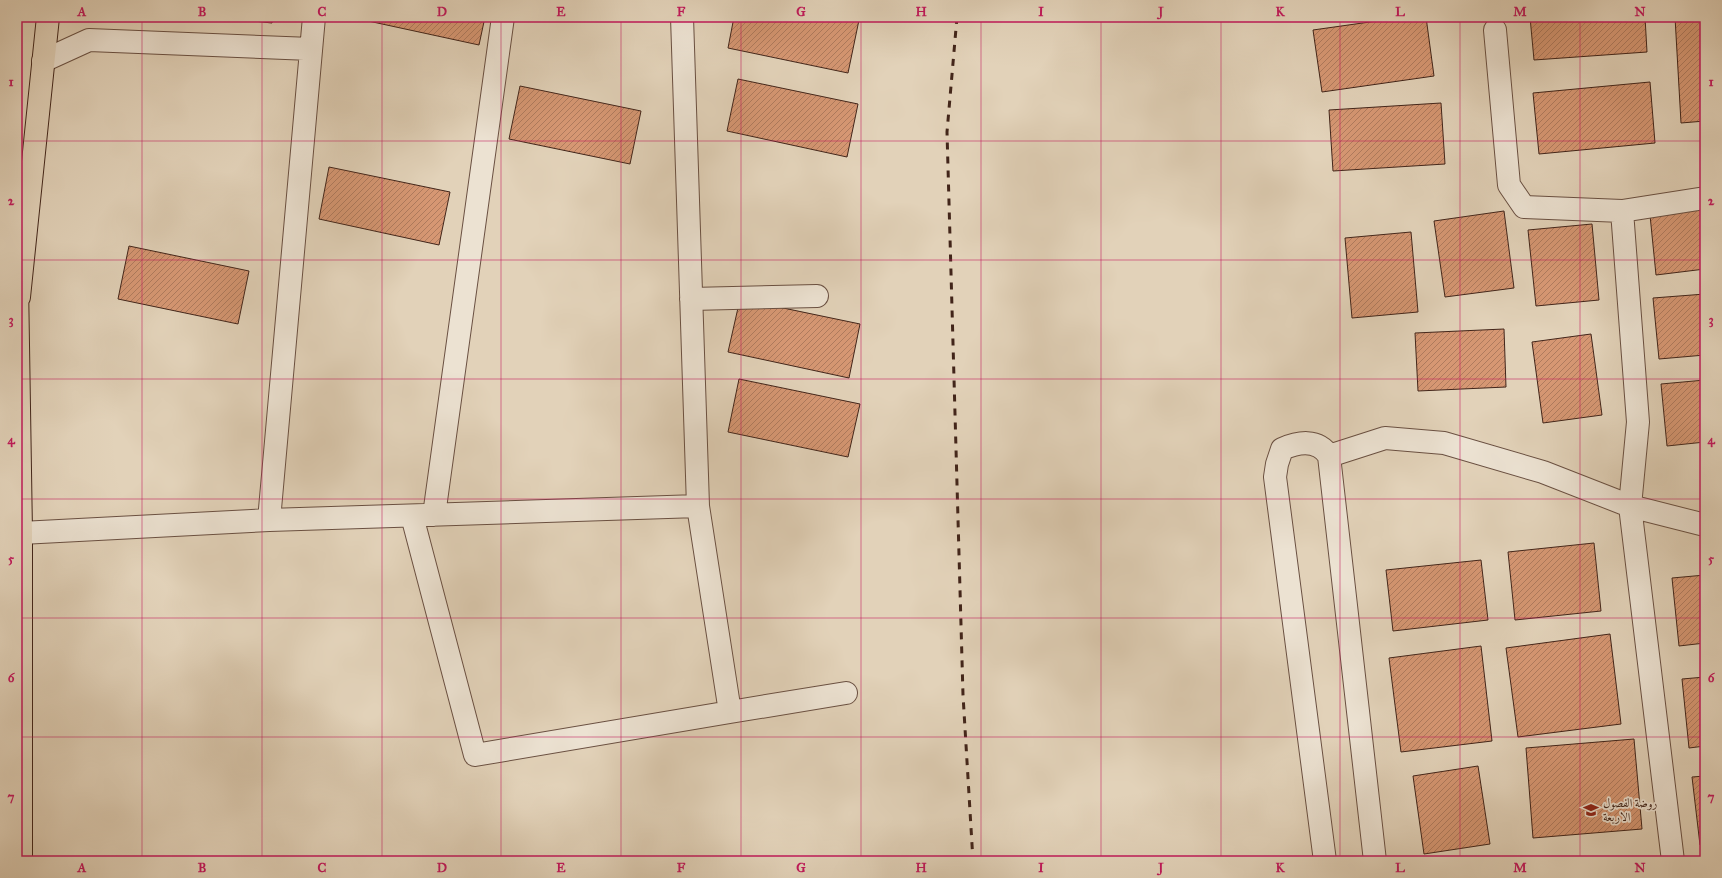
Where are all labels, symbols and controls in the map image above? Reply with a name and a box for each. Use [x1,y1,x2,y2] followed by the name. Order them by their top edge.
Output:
[77,4,87,20] text: A
[198,4,207,20] text: B
[318,4,327,20] text: C
[437,4,447,20] text: D
[556,4,566,20] text: E
[677,4,686,20] text: F
[796,4,806,20] text: G
[915,4,927,20] text: H
[1038,4,1044,20] text: I
[1156,4,1164,20] text: J
[1275,4,1285,20] text: K
[1395,4,1405,20] text: L
[1513,4,1527,20] text: M
[1634,4,1646,20] text: N
[8,74,14,90] text: 1
[1708,74,1714,90] text: 1
[8,193,15,209] text: 2
[1708,193,1715,209] text: 2
[8,312,14,328] text: 3
[1708,312,1714,328] text: 3
[7,432,15,448] text: 4
[1707,432,1715,448] text: 4
[8,551,15,567] text: 5
[1708,551,1715,567] text: 5
[8,670,16,686] text: 6
[1708,670,1716,686] text: 6
[8,789,15,805] text: 7
[1708,789,1715,805] text: 7
[1603,796,1658,824] place label: روضة الفصول الاربعة
[1582,801,1600,819] school or university icon: روضة الفصول الاربعة
[77,860,87,876] text: A
[198,860,207,876] text: B
[318,860,327,876] text: C
[437,860,447,876] text: D
[556,860,566,876] text: E
[677,860,686,876] text: F
[796,860,806,876] text: G
[915,860,927,876] text: H
[1038,860,1044,876] text: I
[1156,860,1164,876] text: J
[1275,860,1285,876] text: K
[1395,860,1405,876] text: L
[1513,860,1527,876] text: M
[1634,860,1646,876] text: N

